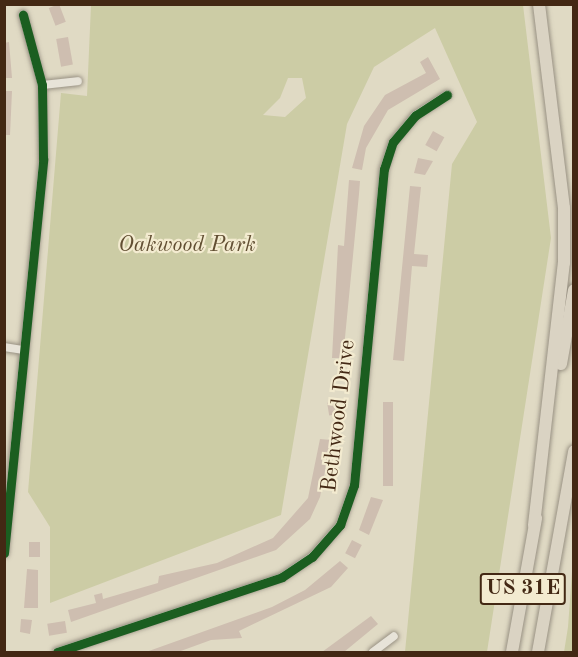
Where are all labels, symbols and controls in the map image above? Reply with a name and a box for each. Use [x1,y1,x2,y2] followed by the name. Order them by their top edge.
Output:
[118,233,256,259] park label: Oakwood Park
[317,338,361,494] street label: Bethwood Drive
[480,571,566,607] road number: US 31E

